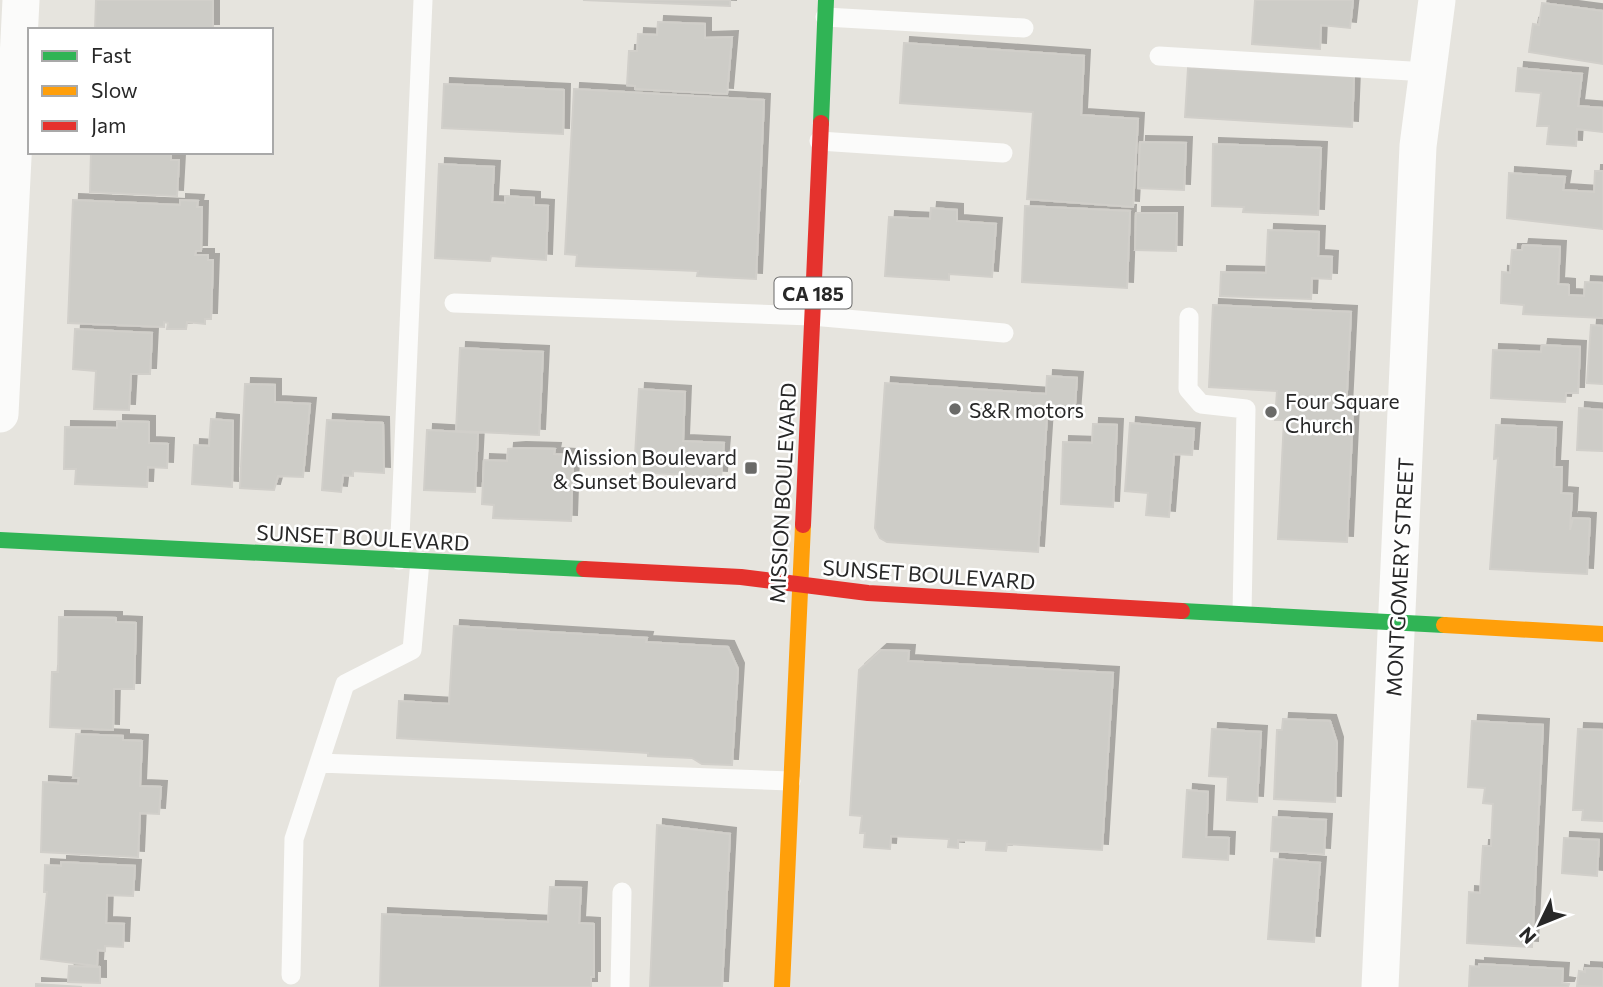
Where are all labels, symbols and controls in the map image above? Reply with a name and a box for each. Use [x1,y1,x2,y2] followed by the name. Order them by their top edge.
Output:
[28,28,273,154] legend
[91,42,132,67] text: Fast
[91,77,138,102] text: Slow
[91,112,126,137] text: Jam
[774,278,852,308] road number: CA 185
[764,382,800,604] street label: MISSION BOULEVARD
[1285,388,1400,437] place label: Four Square Church
[969,397,1084,422] place label: S&R motors
[947,401,963,417] marker: S&R motors
[1263,404,1279,420] marker: Four Square Church
[553,444,737,493] place label: Mission Boulevard & Sunset Boulevard
[1380,457,1418,697] street label: MONTGOMERY STREET
[743,460,759,476] marker: Mission Boulevard & Sunset Boulevard
[256,519,470,555] street label: SUNSET BOULEVARD
[822,554,1036,594] street label: SUNSET BOULEVARD
[1505,889,1575,959] north arrow
[1514,923,1540,949] text: N

